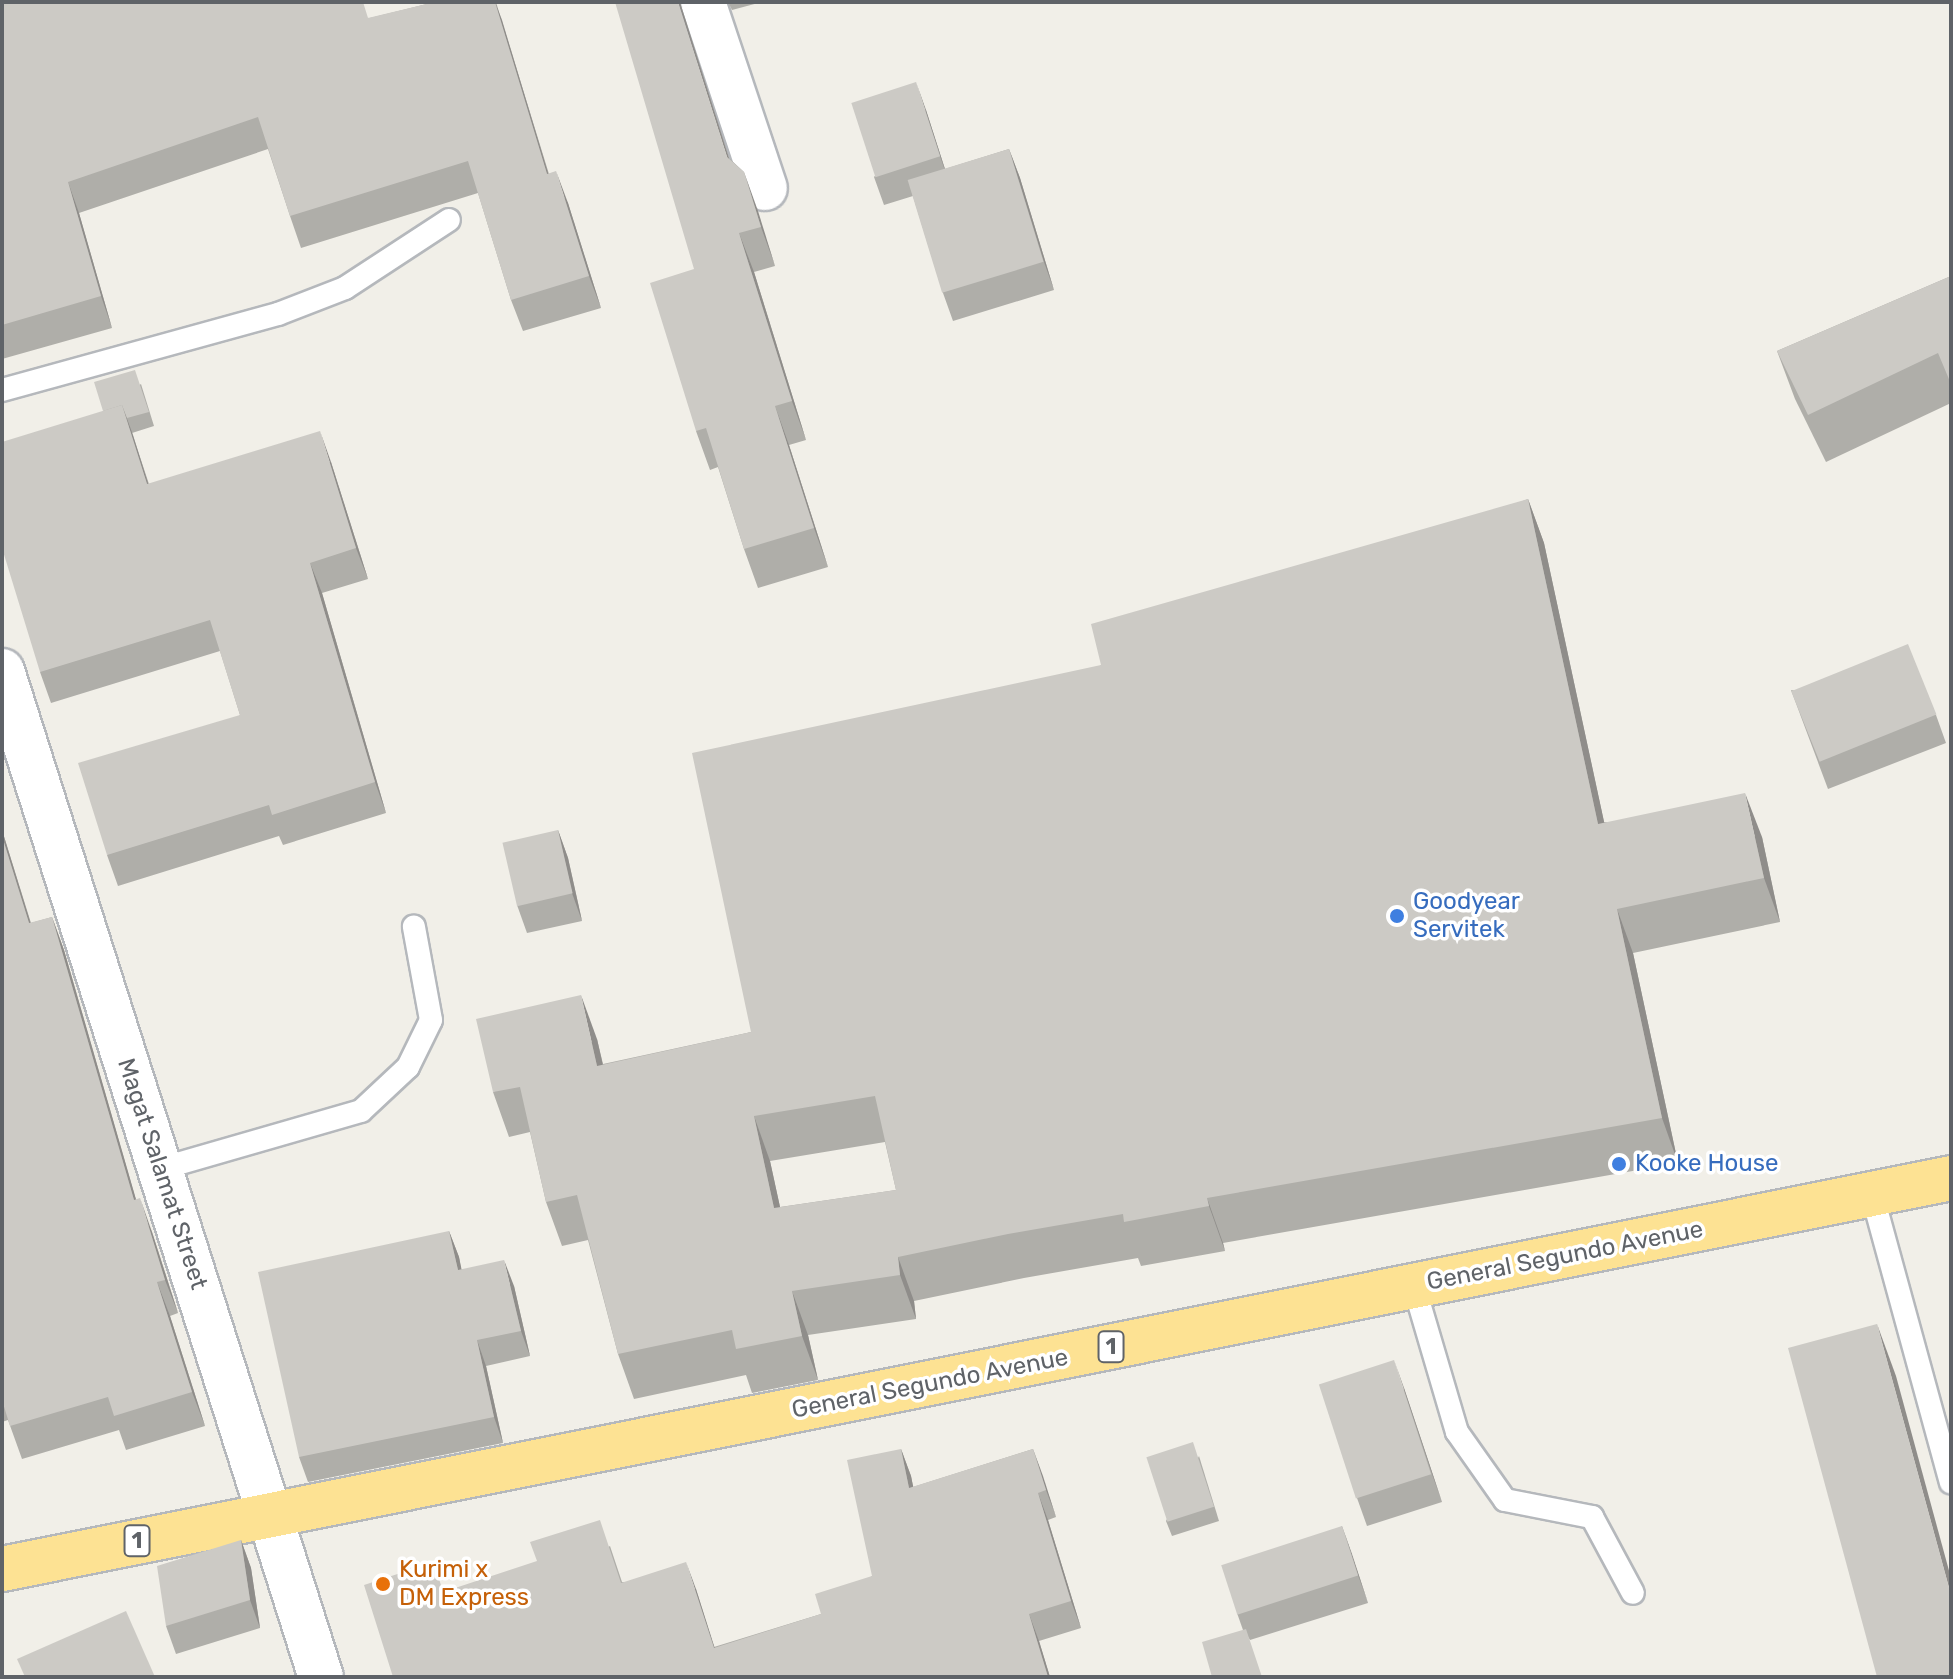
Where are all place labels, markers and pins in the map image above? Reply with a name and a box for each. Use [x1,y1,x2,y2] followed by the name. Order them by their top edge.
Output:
[1413,888,1520,944] place label: Goodyear Servitek
[1388,907,1406,925] marker: Goodyear Servitek
[1635,1150,1778,1178] place label: Kooke House
[1610,1155,1628,1173] marker: Kooke House
[399,1556,529,1612] place label: Kurimi x DM Express
[374,1575,392,1593] marker: Kurimi x DM Express

